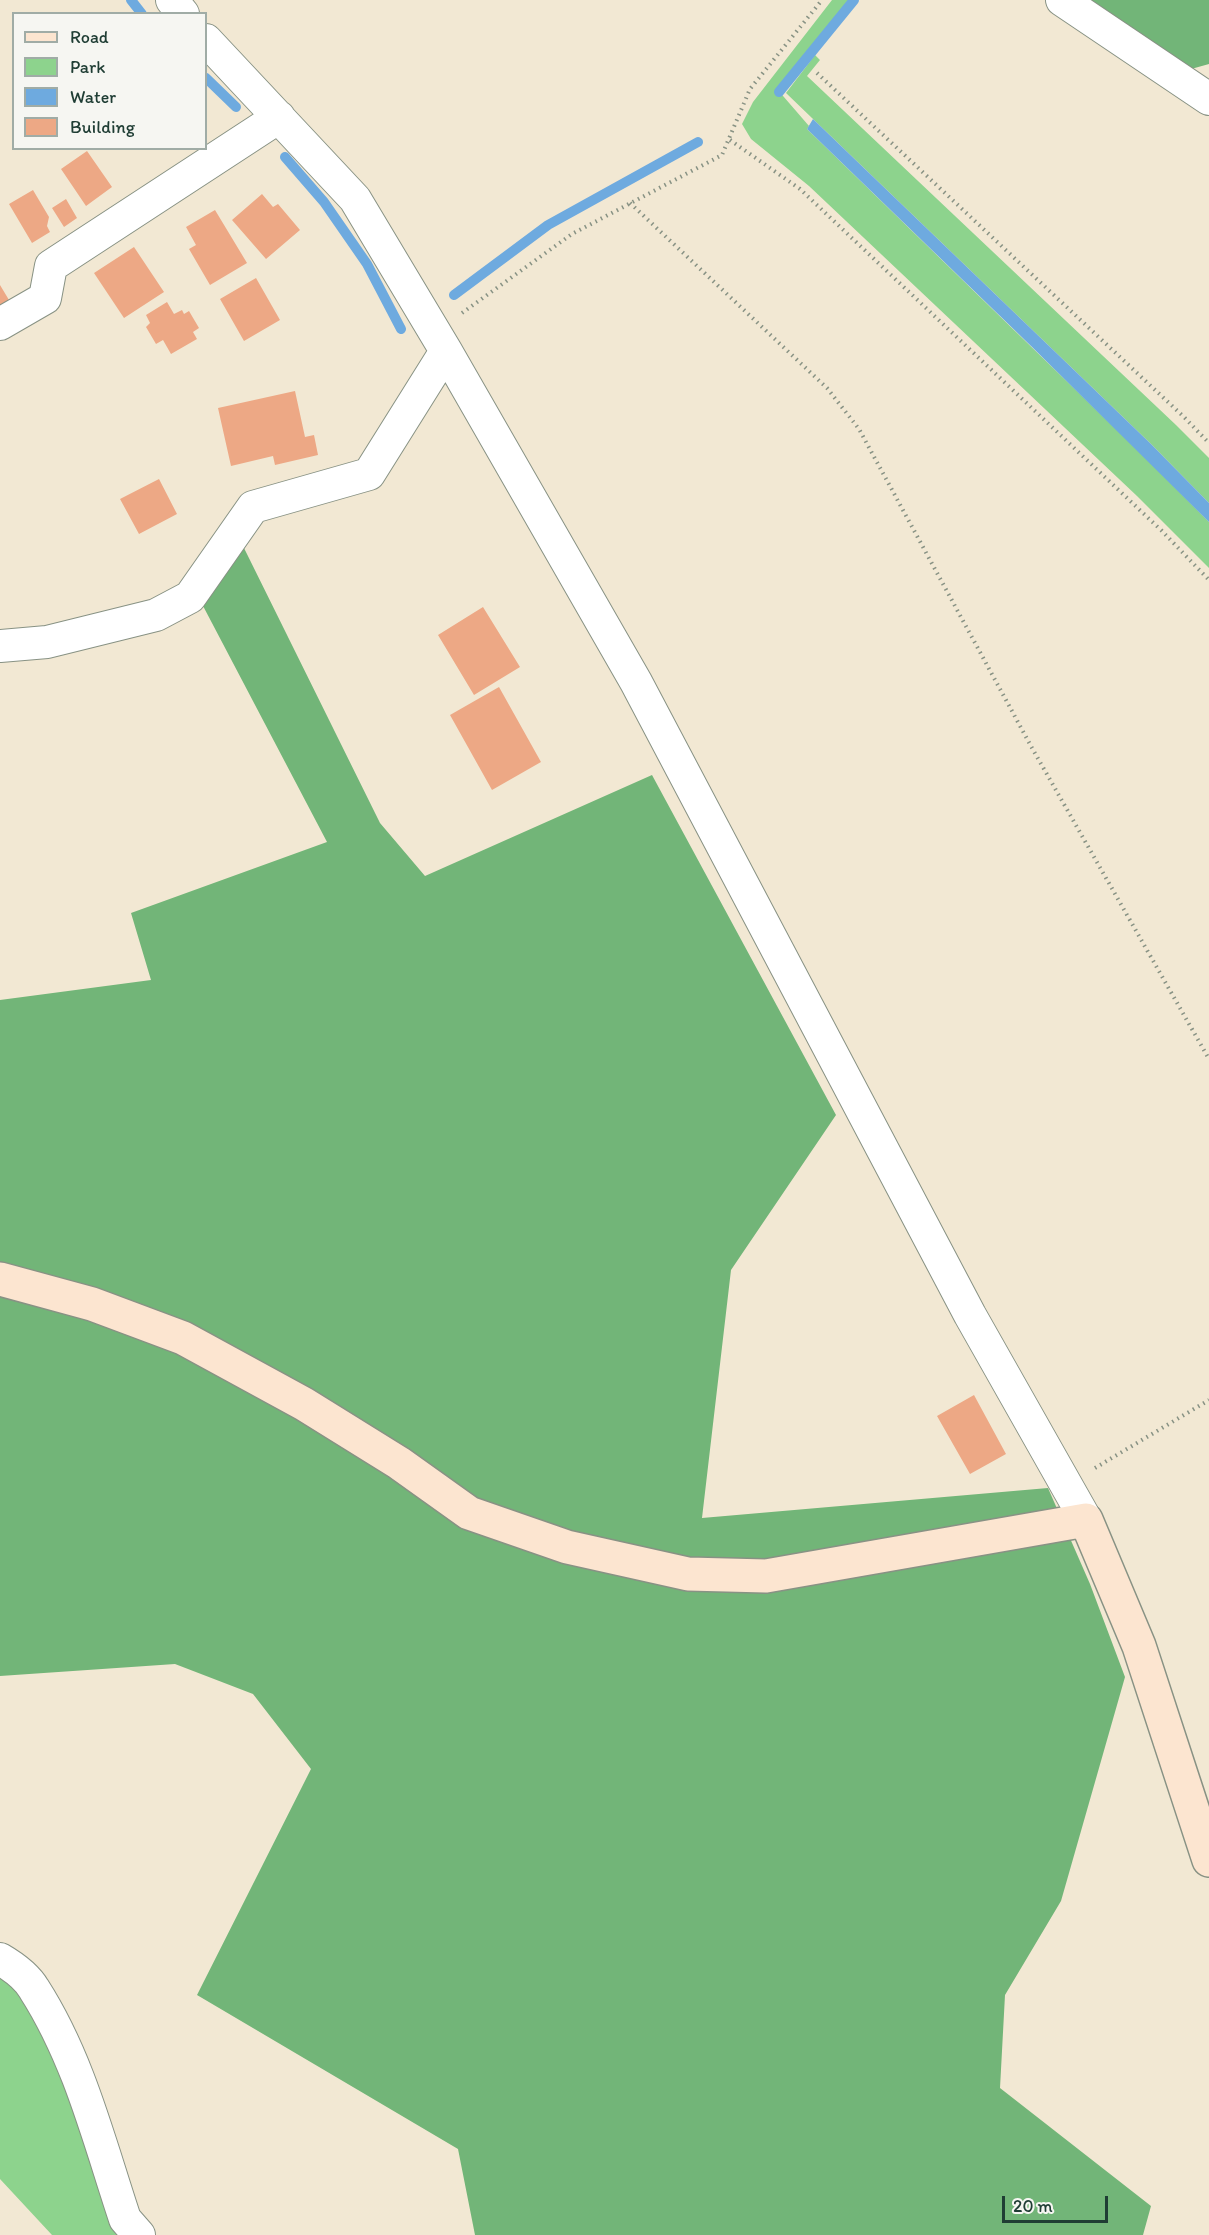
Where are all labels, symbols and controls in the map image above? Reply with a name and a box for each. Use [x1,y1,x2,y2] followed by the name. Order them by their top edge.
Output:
[12,12,207,150] legend
[70,26,109,48] text: Road
[70,56,105,78] text: Park
[70,86,116,108] text: Water
[70,116,135,138] text: Building
[1005,2184,1112,2222] scale bar
[1013,2195,1053,2217] text: 20 m

